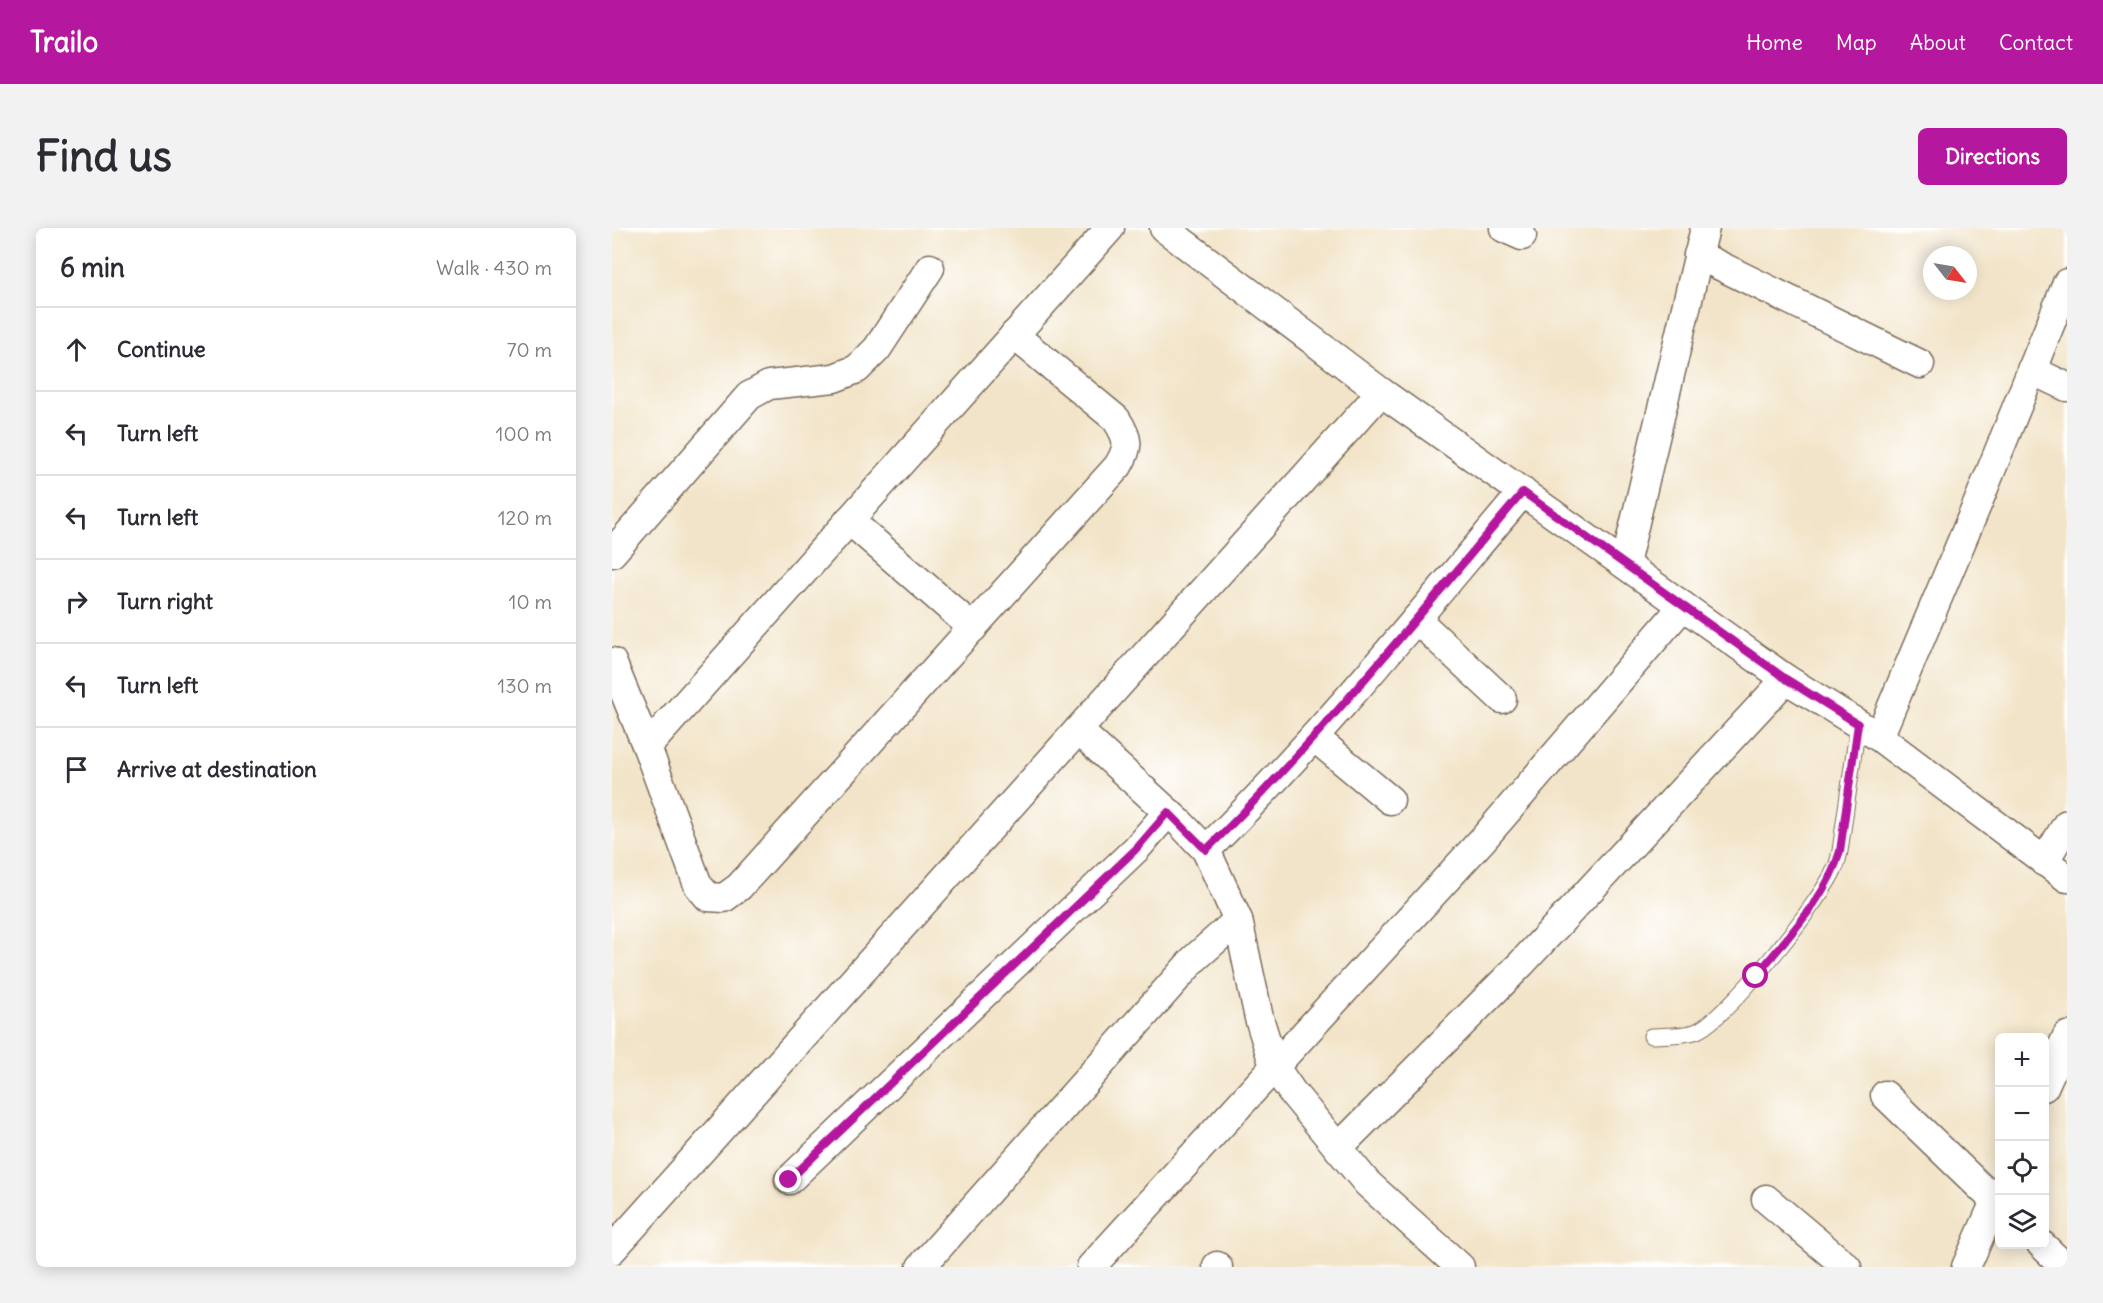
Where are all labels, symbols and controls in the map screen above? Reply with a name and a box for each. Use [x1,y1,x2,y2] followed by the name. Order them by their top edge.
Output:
[30,24,98,60] text: Trailo
[1746,29,1803,56] text: Home
[1836,29,1877,56] text: Map
[1910,29,1966,56] text: About
[1999,29,2073,56] text: Contact
[1918,128,2067,185] button: Directions
[36,130,172,182] text: Find us
[1923,246,1977,300] north arrow
[60,251,125,284] text: 6 min
[436,255,552,280] text: Walk · 430 m
[60,333,93,366] icon: ahead
[117,335,206,363] text: Continue
[507,337,552,362] text: 70 m
[60,417,93,450] icon: left
[117,419,198,447] text: Turn left
[495,421,552,446] text: 100 m
[60,501,93,534] icon: left
[117,503,198,531] text: Turn left
[498,505,552,530] text: 120 m
[60,585,93,618] icon: right
[117,587,213,615] text: Turn right
[509,589,552,614] text: 10 m
[60,669,93,702] icon: left
[117,671,198,699] text: Turn left
[497,673,552,698] text: 130 m
[60,753,93,786] icon: arrive
[117,755,317,783] text: Arrive at destination
[1742,962,1768,988] route start
[1995,1033,2049,1249] map controls
[1995,1033,2049,1087] button: +
[1995,1087,2049,1141] button: −
[1995,1141,2049,1195] button: locate
[775,1166,801,1192] route end
[1995,1195,2049,1249] button: layers

